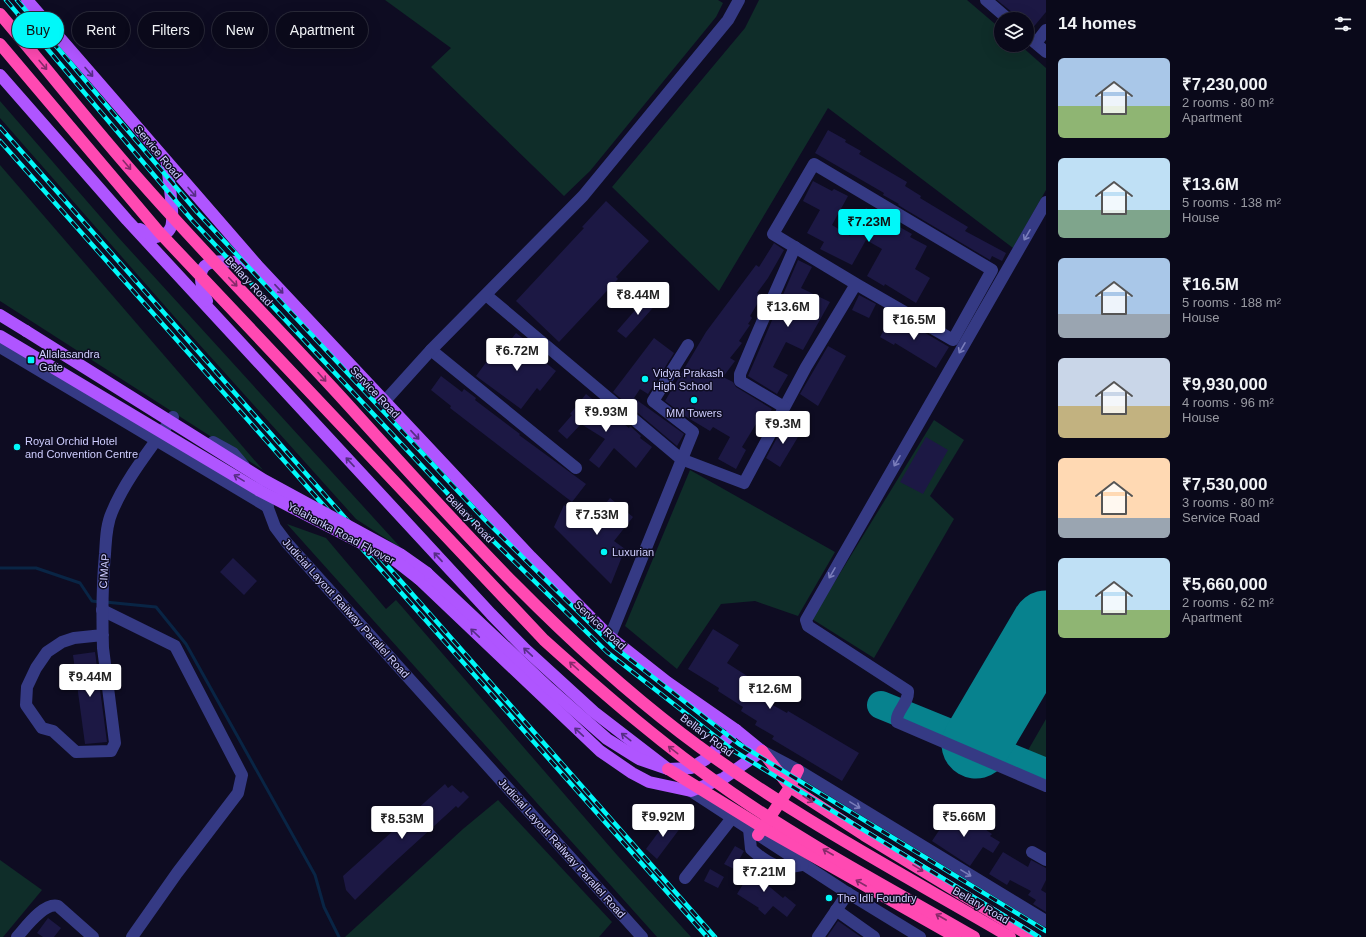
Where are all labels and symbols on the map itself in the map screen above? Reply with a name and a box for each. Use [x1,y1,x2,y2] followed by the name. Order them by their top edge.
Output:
[39,60,48,71] one-way arrow
[84,67,93,77] one-way arrow
[132,123,184,181] street label: Service Road
[122,160,131,171] one-way arrow
[187,187,197,197] one-way arrow
[836,209,902,243] pin: ₹7.23M
[1022,229,1030,241] one-way arrow
[223,254,275,308] street label: Bellary Road
[228,277,237,287] one-way arrow
[605,282,671,316] pin: ₹8.44M
[274,284,283,294] one-way arrow
[755,294,821,328] pin: ₹13.6M
[881,307,947,341] pin: ₹16.5M
[484,338,550,372] pin: ₹6.72M
[957,342,965,354] one-way arrow
[39,348,100,373] place label: Allalasandra Gate
[26,355,36,365] marker: Allalasandra Gate
[348,364,402,420] street label: Service Road
[653,367,724,392] place label: Vidya Prakash High School
[317,371,326,381] one-way arrow
[640,374,650,384] marker: Vidya Prakash High School
[689,395,699,405] marker: MM Towers
[573,399,639,433] pin: ₹9.93M
[666,407,723,419] place label: MM Towers
[755,411,811,445] pin: ₹9.3M
[410,430,420,440] one-way arrow
[25,435,138,460] place label: Royal Orchid Hotel and Convention Centre
[12,442,22,452] marker: Royal Orchid Hotel and Convention Centre
[892,455,900,467] one-way arrow
[346,456,355,467] one-way arrow
[233,474,245,482] one-way arrow
[444,491,496,545] street label: Bellary Road
[285,500,397,566] street label: Yelahanka Road Flyover
[564,502,630,536] pin: ₹7.53M
[280,536,412,680] street label: Judicial Layout Railway Parallel Road
[612,546,654,558] place label: Luxurian
[599,547,609,557] marker: Luxurian
[97,553,111,589] street label: CIMAP
[434,553,443,563] one-way arrow
[827,567,835,579] one-way arrow
[572,598,628,652] street label: Service Road
[470,628,480,637] one-way arrow
[523,648,533,657] one-way arrow
[568,662,579,671] one-way arrow
[57,664,123,698] pin: ₹9.44M
[737,676,803,710] pin: ₹12.6M
[678,711,736,759] street label: Bellary Road
[574,727,584,737] one-way arrow
[620,732,631,741] one-way arrow
[668,745,679,754] one-way arrow
[496,776,628,920] street label: Judicial Layout Railway Parallel Road
[802,794,813,803] one-way arrow
[849,801,860,809] one-way arrow
[630,804,696,838] pin: ₹9.92M
[931,804,997,838] pin: ₹5.66M
[369,806,435,840] pin: ₹8.53M
[822,848,834,856] one-way arrow
[731,859,797,893] pin: ₹7.21M
[912,864,924,872] one-way arrow
[960,869,972,877] one-way arrow
[855,879,867,887] one-way arrow
[951,884,1011,926] street label: Bellary Road
[837,892,917,904] place label: The Idli Foundry
[824,893,834,903] marker: The Idli Foundry
[935,913,947,921] one-way arrow

